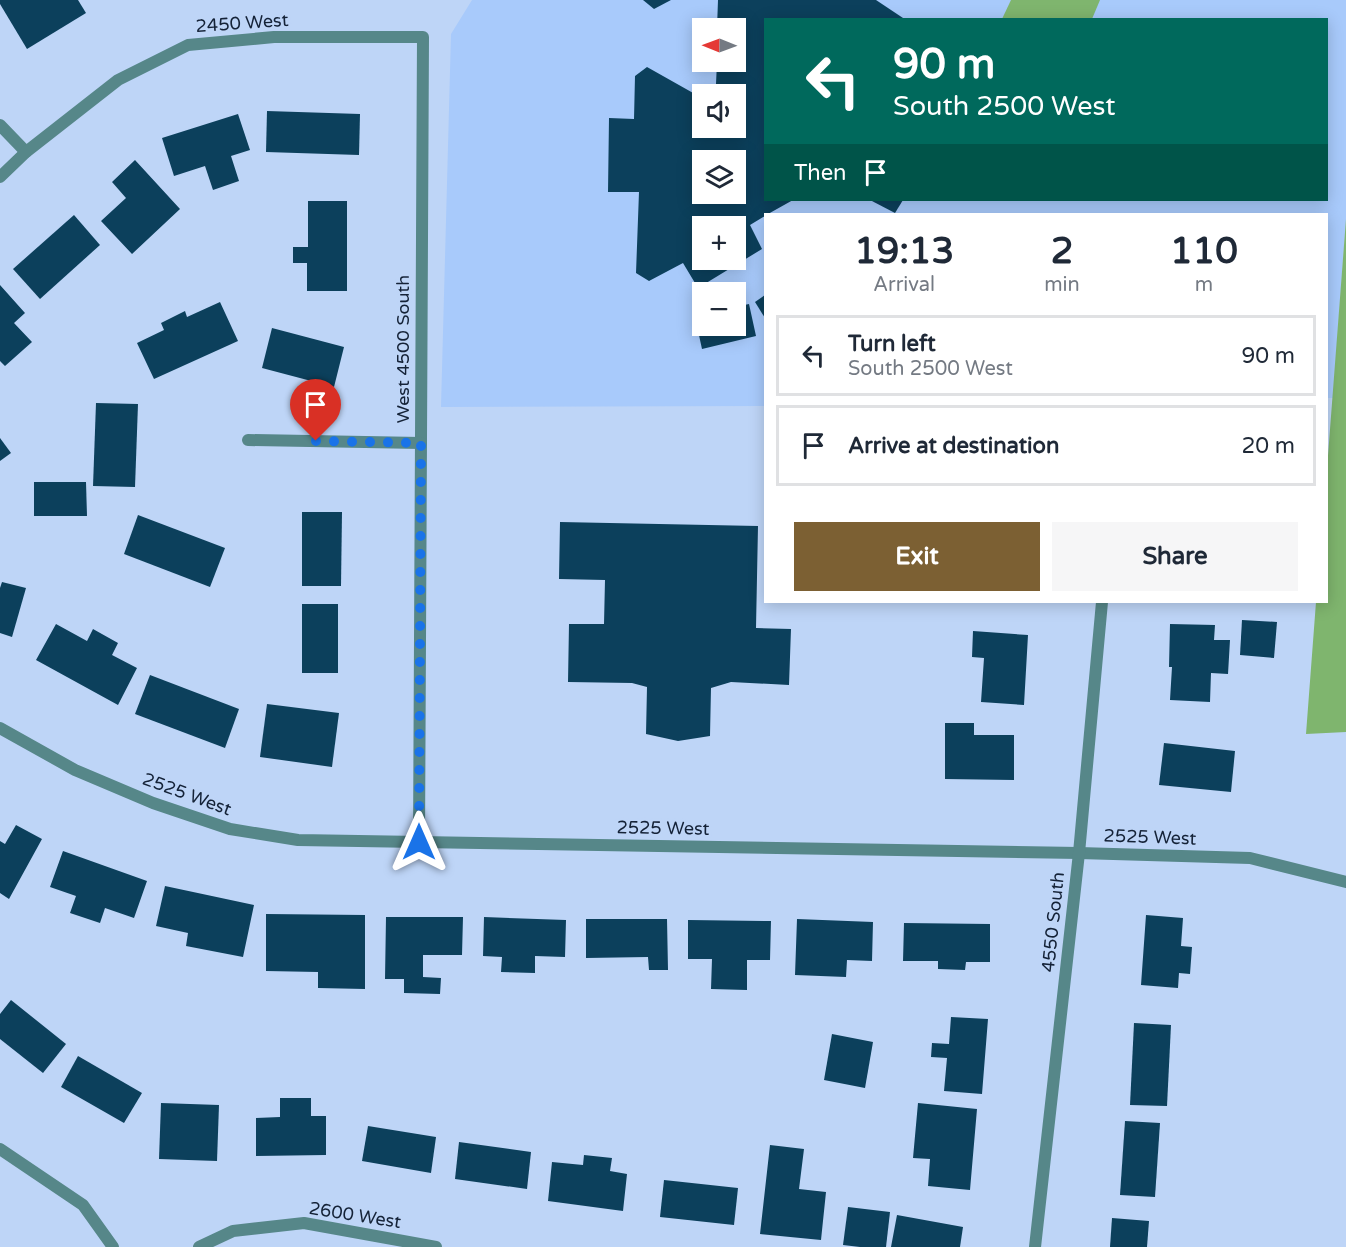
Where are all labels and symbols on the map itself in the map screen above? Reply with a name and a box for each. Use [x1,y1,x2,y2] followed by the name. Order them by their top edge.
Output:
[195,9,289,37] street label: 2450 West
[692,18,746,72] north arrow
[392,275,414,423] street label: West 4500 South
[290,379,341,441] pin
[140,768,235,820] street label: 2525 West
[387,810,451,874] position arrow
[616,816,710,840] street label: 2525 West
[1103,824,1197,850] street label: 2525 West
[1037,871,1069,973] street label: 4550 South
[307,1197,403,1233] street label: 2600 West

